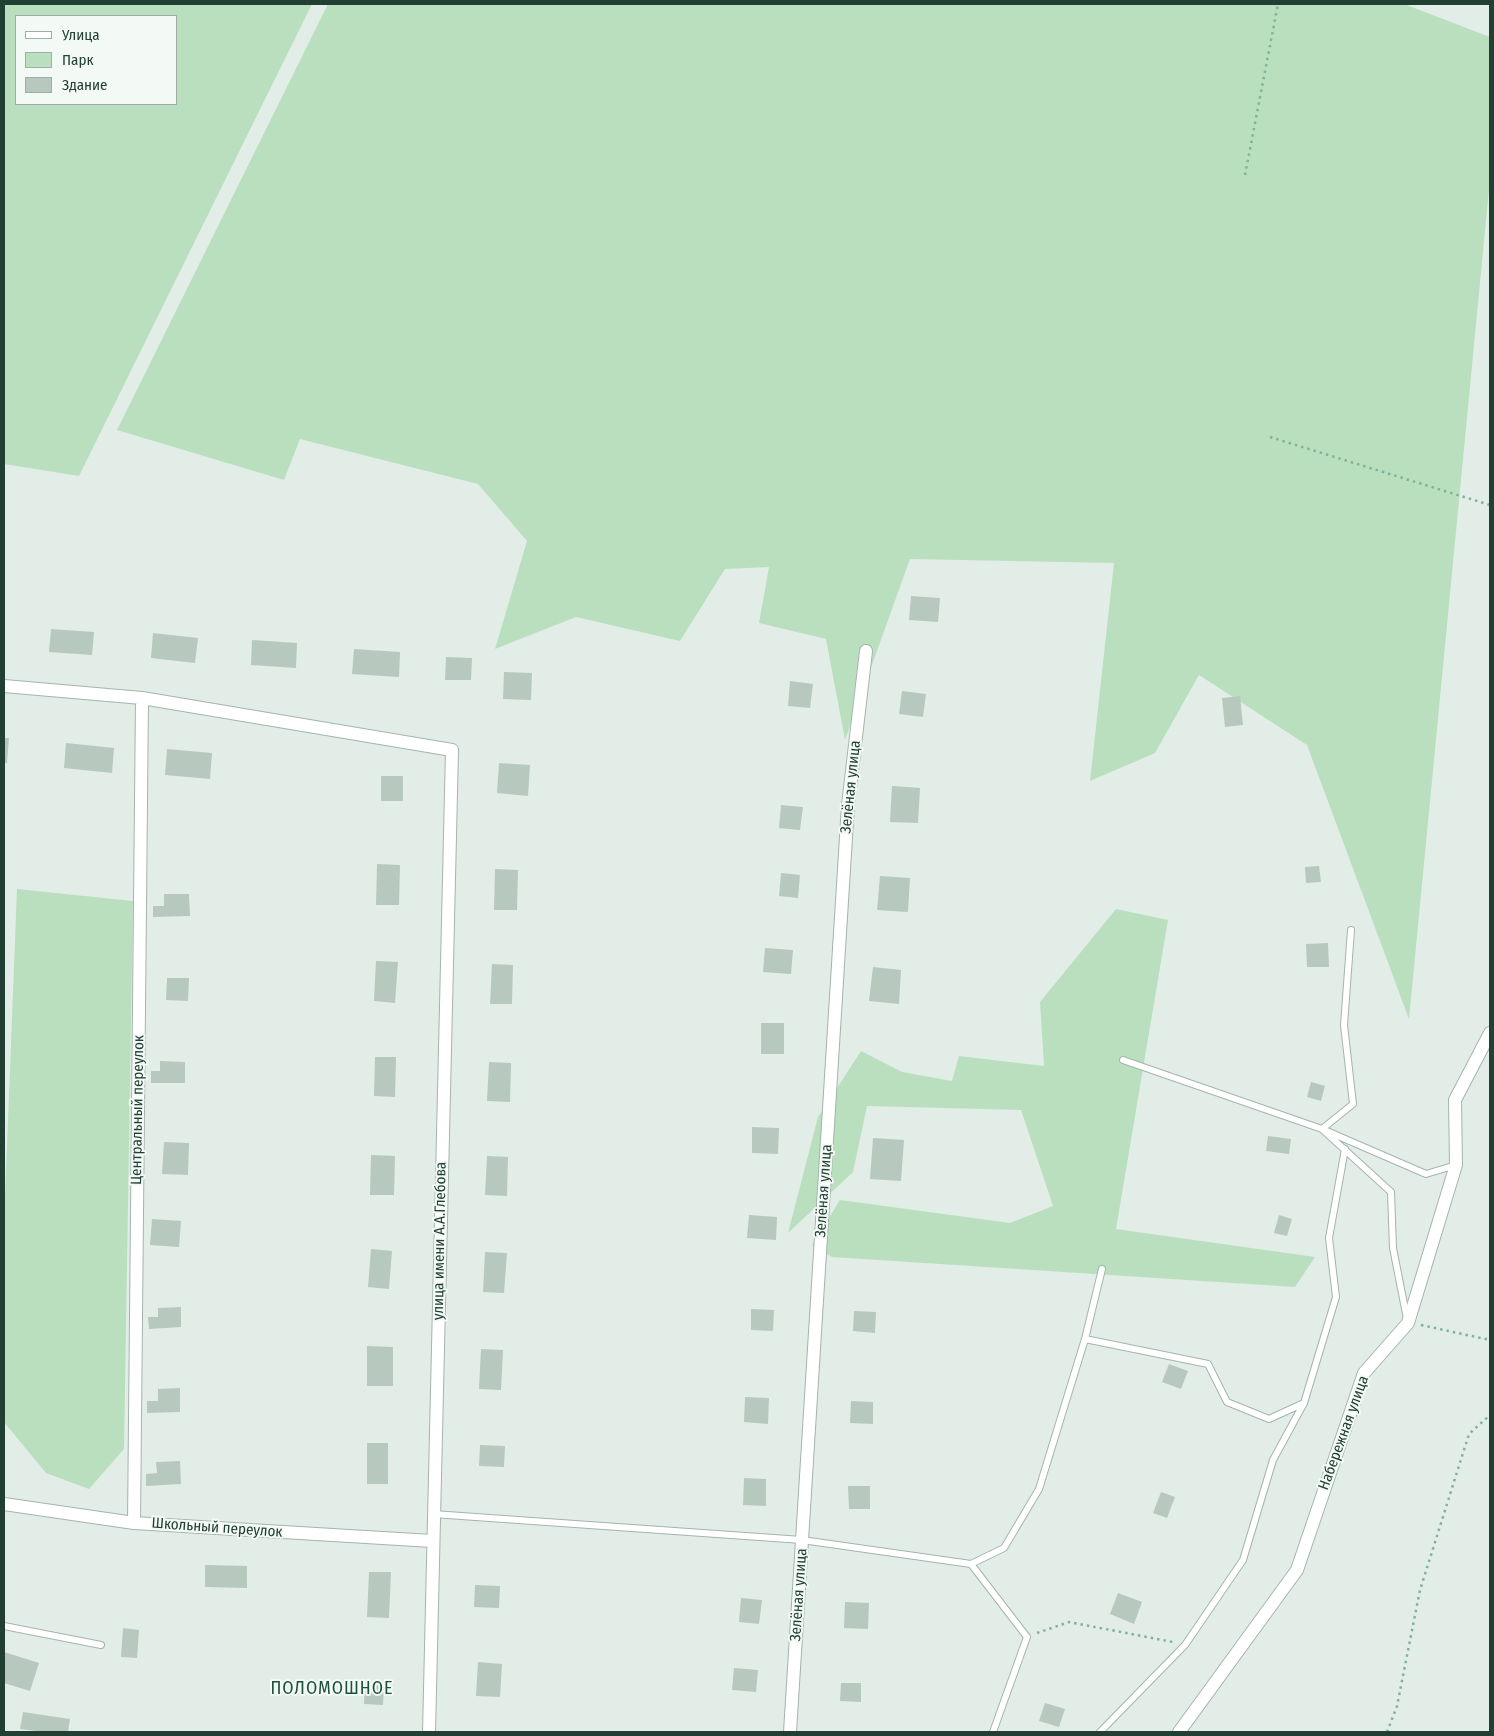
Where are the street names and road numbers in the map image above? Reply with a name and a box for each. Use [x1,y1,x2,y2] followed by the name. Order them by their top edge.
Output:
[837,740,865,834] street label: Зелёная улица
[128,1035,148,1185] street label: Центральный переулок
[812,1144,836,1238] street label: Зелёная улица
[430,1162,450,1320] street label: улица имени А.А.Глебова
[1315,1373,1373,1493] street label: Набережная улица
[151,1514,283,1542] street label: Школьный переулок
[787,1548,811,1642] street label: Зелёная улица

